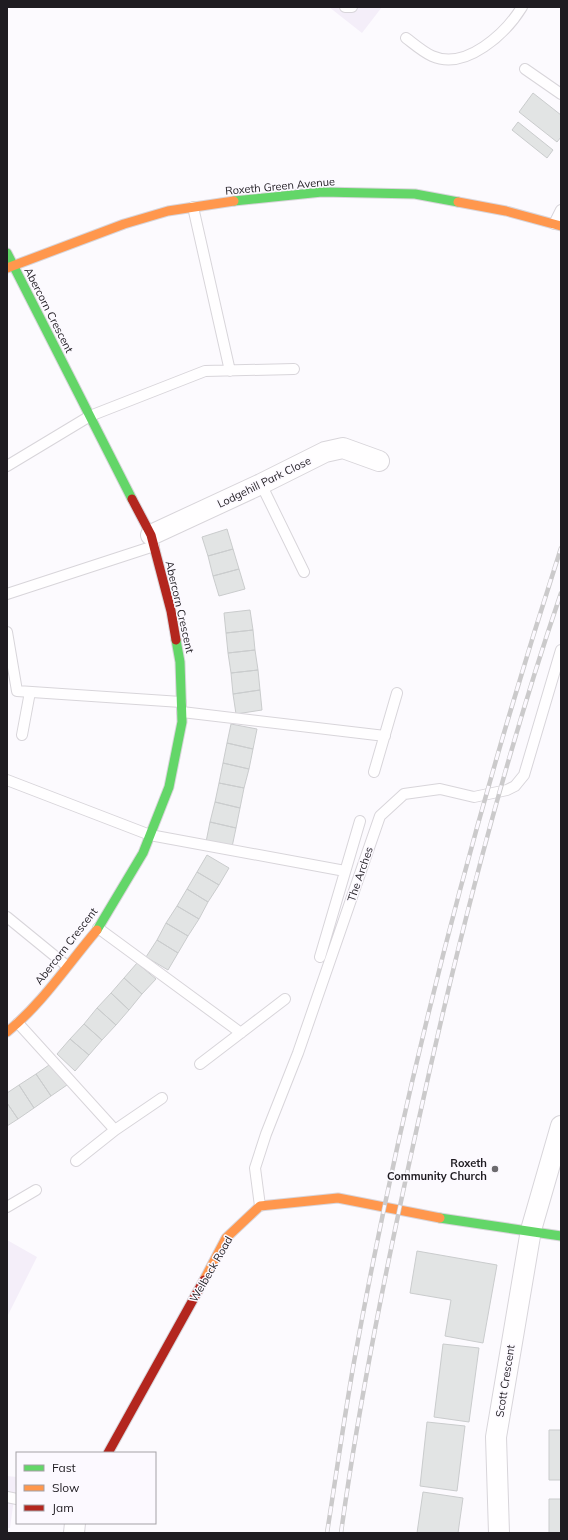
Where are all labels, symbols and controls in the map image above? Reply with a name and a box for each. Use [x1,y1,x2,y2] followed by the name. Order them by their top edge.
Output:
[225,174,335,198] street label: Roxeth Green Avenue
[21,265,77,355] street label: Abercorn Crescent
[215,453,313,511] street label: Lodgehill Park Close
[163,560,197,655] street label: Abercorn Crescent
[344,845,376,903] street label: The Arches
[32,905,101,987] street label: Abercorn Crescent
[387,1156,487,1183] place label: Roxeth Community Church
[490,1164,500,1174] marker: Roxeth Community Church
[187,1234,235,1304] street label: Welbeck Road
[492,1344,518,1418] street label: Scott Crescent
[16,1452,156,1524] legend
[52,1460,76,1475] text: Fast
[52,1480,80,1495] text: Slow
[52,1500,74,1515] text: Jam

